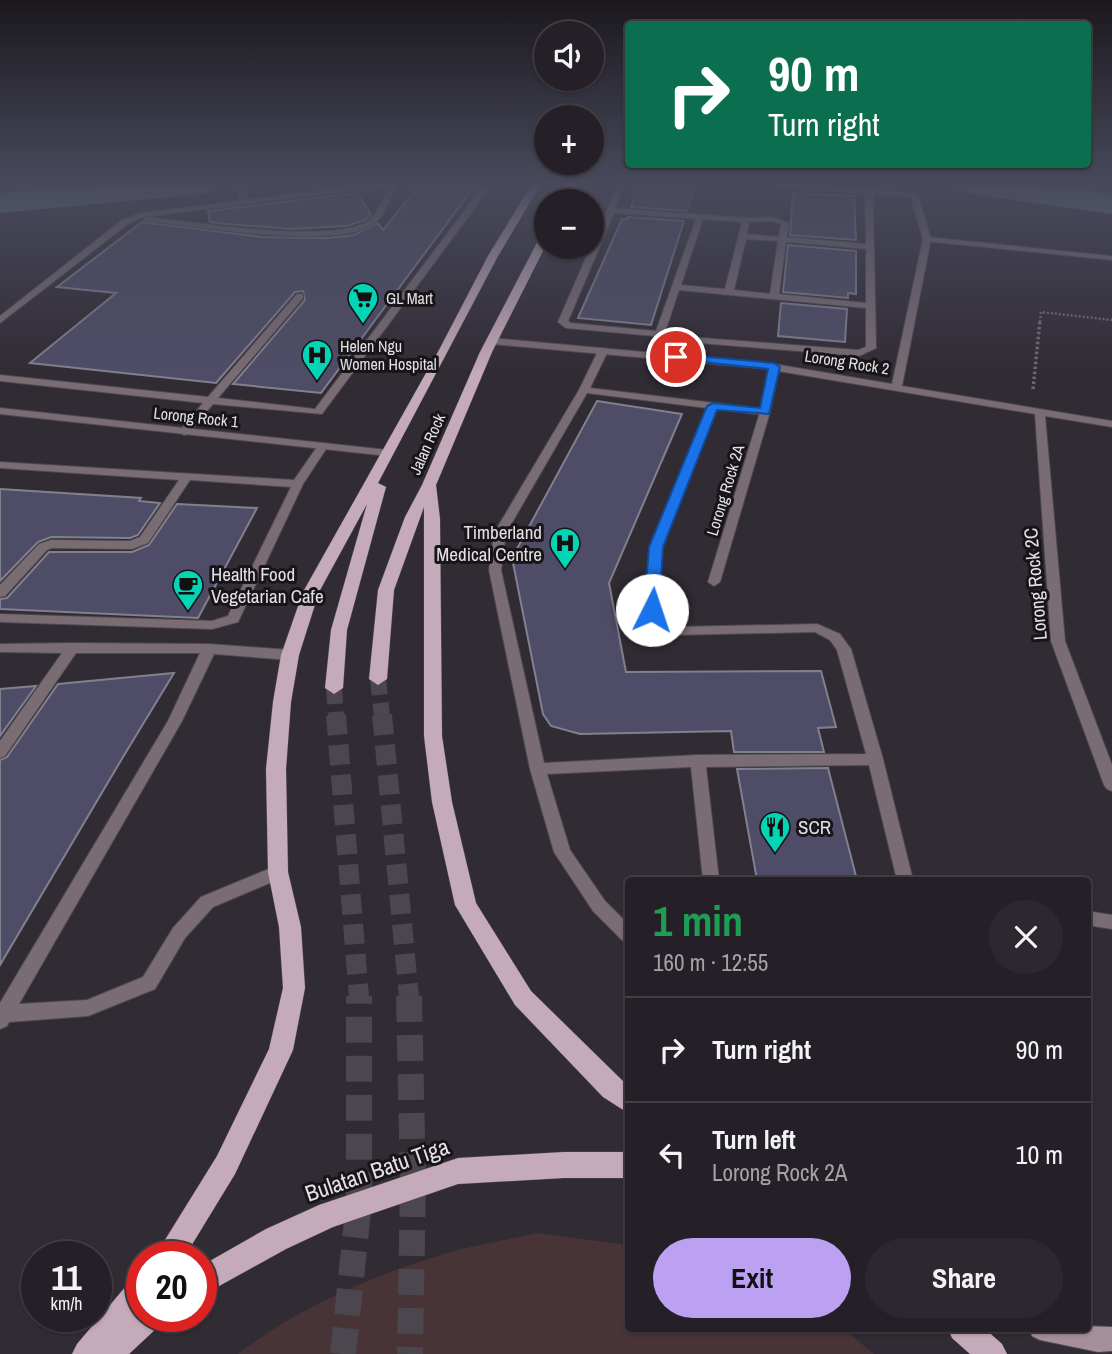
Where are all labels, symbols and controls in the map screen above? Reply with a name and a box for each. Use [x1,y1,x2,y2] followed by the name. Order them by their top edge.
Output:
[534,21,604,259] map controls
[534,21,604,91] button: sound
[768,40,860,106] text: 90 m
[653,49,744,140] icon: right
[768,103,880,146] text: Turn right
[534,105,604,175] button: +
[534,189,604,259] button: −
[346,281,380,325] supermarket icon: GL Mart
[386,287,433,309] place label: GL Mart
[646,327,706,387] pin
[340,335,437,375] place label: Helen Ngu Women Hospital
[300,338,334,382] hospital icon: Helen Ngu Women Hospital
[657,338,695,376] icon: arrive
[803,344,891,380] street label: Lorong Rock 2
[152,402,240,432] street label: Lorong Rock 1
[404,409,450,478] street label: Jalan Rock
[701,442,749,538] street label: Lorong Rock 2A
[436,519,542,567] place label: Timberland Medical Centre
[548,526,582,570] hospital icon: Timberland Medical Centre
[1017,527,1053,641] street label: Lorong Rock 2C
[211,561,324,609] place label: Health Food Vegetarian Cafe
[171,568,205,612] cafe icon: Health Food Vegetarian Cafe
[615,573,689,647] position arrow
[758,810,792,854] restaurant icon: SCR
[798,814,831,840] place label: SCR
[653,893,743,949] text: 1 min
[989,900,1063,974] button: close
[653,947,768,978] text: 160 m · 12:55
[653,1031,691,1069] icon: right
[712,1032,811,1067] text: Turn right
[1016,1032,1063,1067] text: 90 m
[712,1122,796,1157] text: Turn left
[301,1130,453,1209] street label: Bulatan Batu Tiga
[653,1136,691,1174] icon: left
[1016,1137,1063,1172] text: 10 m
[712,1157,847,1188] text: Lorong Rock 2A
[653,1238,851,1318] button: Exit
[865,1238,1063,1318] button: Share
[126,1241,217,1332] speed limit sign: 20
[51,1254,82,1301] text: 11
[51,1291,83,1316] text: km/h

